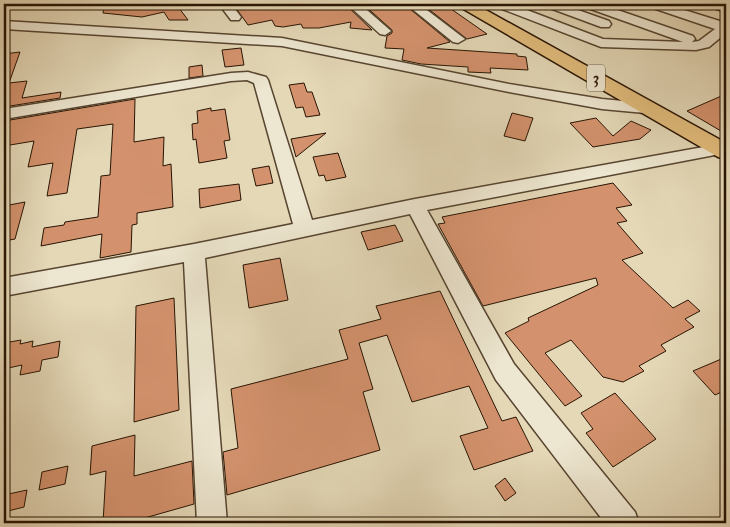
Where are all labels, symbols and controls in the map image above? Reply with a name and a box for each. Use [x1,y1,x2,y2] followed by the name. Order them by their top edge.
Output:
[587,64,605,92] road number: 3

